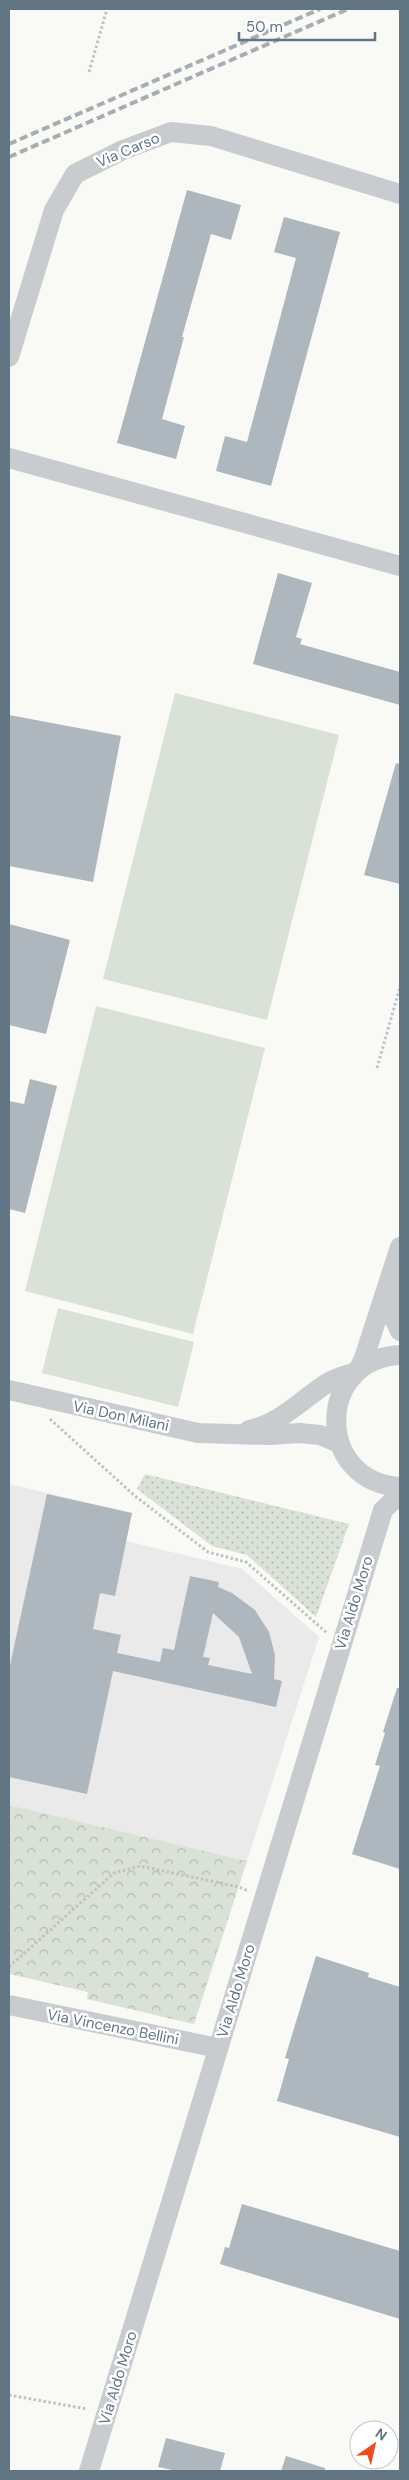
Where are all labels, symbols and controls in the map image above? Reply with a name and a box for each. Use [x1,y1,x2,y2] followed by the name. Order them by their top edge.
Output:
[239,10,375,42] scale bar
[246,17,283,37] text: 50 m
[93,128,163,172] street label: Via Carso
[71,1396,171,1436] street label: Via Don Milani
[330,1554,378,1652] street label: Via Aldo Moro
[212,1942,260,2040] street label: Via Aldo Moro
[46,2004,180,2050] street label: Via Vincenzo Bellini
[94,2329,142,2427] street label: Via Aldo Moro
[349,2420,399,2470] north arrow
[372,2424,391,2445] text: N

